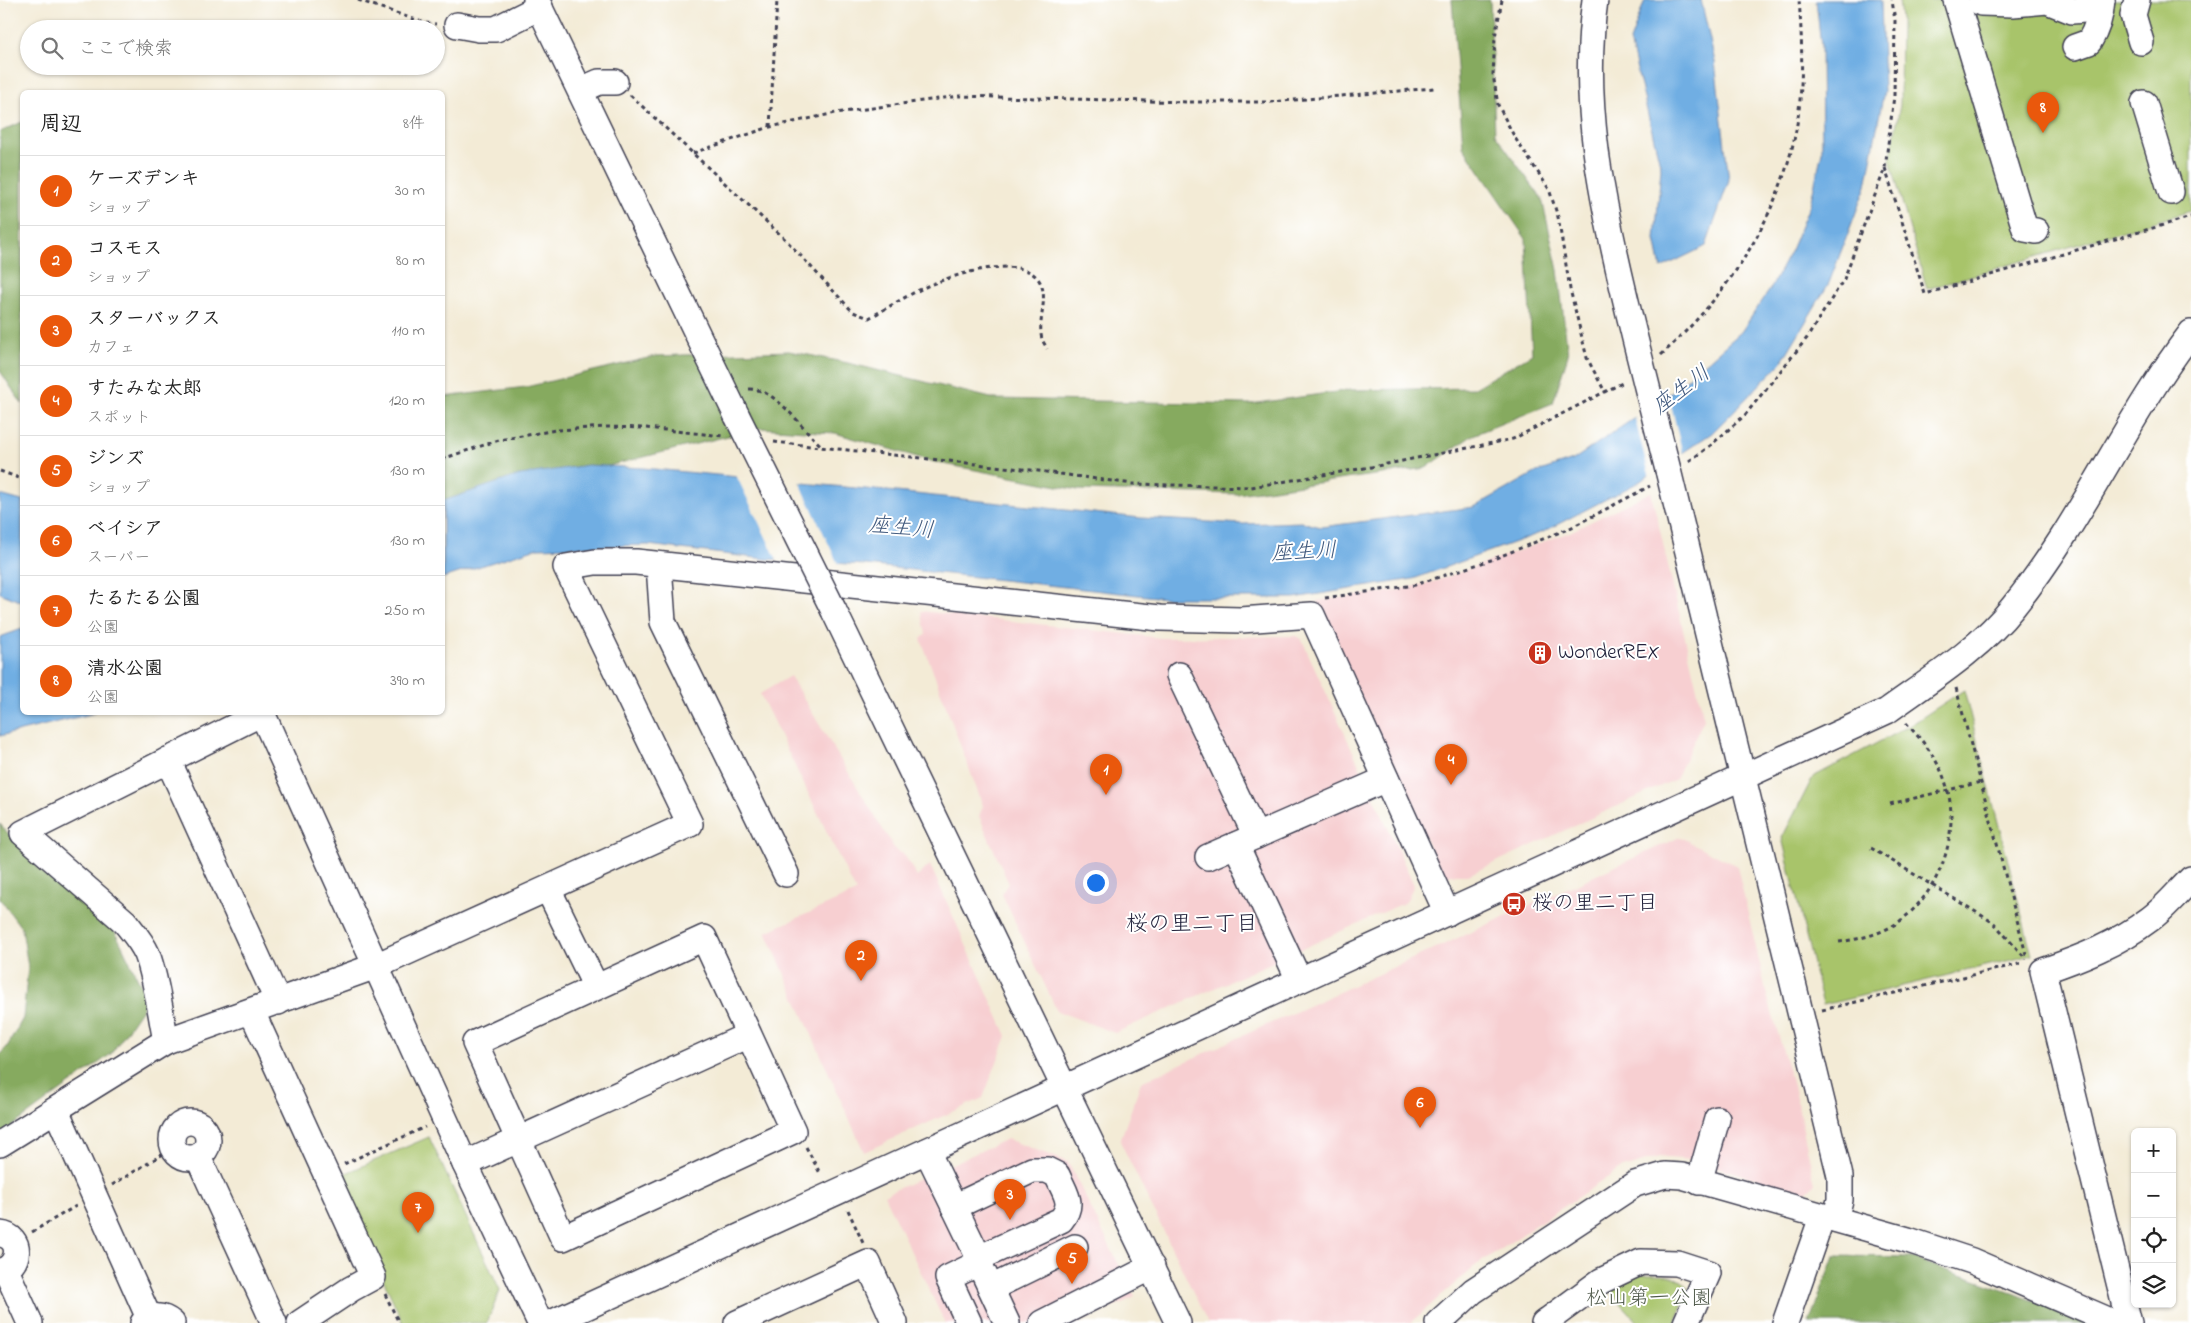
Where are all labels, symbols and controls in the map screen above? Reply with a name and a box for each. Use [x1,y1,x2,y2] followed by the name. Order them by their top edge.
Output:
[20,20,445,75] search box
[38,34,66,62] icon: search
[78,36,173,63] text: ここで検索
[2027,92,2059,133] pin: 8
[40,110,82,140] text: 周辺
[403,112,425,136] text: 8件
[87,166,199,193] text: ケーズデンキ
[53,179,59,203] text: 1
[395,179,425,203] text: 30 m
[87,196,150,220] text: ショップ
[87,236,162,263] text: コスモス
[52,249,60,273] text: 2
[396,249,425,273] text: 80 m
[87,266,150,290] text: ショップ
[87,306,220,333] text: スターバックス
[53,319,59,343] text: 3
[391,319,425,343] text: 110 m
[87,336,135,360] text: カフェ
[1646,358,1718,424] water label: 座生川
[87,376,201,403] text: すたみな太郎
[53,389,59,413] text: 4
[389,389,425,413] text: 120 m
[87,406,151,430] text: スポット
[87,446,144,473] text: ジンズ
[51,459,61,483] text: 5
[390,459,425,483] text: 130 m
[87,476,150,500] text: ショップ
[867,510,935,548] water label: 座生川
[87,516,163,543] text: ベイシア
[52,529,60,553] text: 6
[390,529,425,553] text: 130 m
[1270,535,1338,571] water label: 座生川
[87,546,150,570] text: スーパー
[87,586,201,613] text: たるたる公園
[53,599,59,623] text: 7
[385,599,425,623] text: 250 m
[87,616,119,640] text: 公園
[1558,638,1660,668] place label: WonderREX
[1527,640,1553,666] building icon: WonderREX
[87,656,163,683] text: 清水公園
[53,669,59,693] text: 8
[390,669,425,693] text: 390 m
[87,686,119,710] text: 公園
[1435,744,1467,785] pin: 4
[1090,754,1122,795] pin: 1
[1083,870,1109,896] your location
[1532,889,1658,919] place label: 桜の里二丁目
[1501,891,1527,917] bus stop icon: 桜の里二丁目
[1126,909,1258,941] district label: 桜の里二丁目
[845,940,877,981] pin: 2
[1404,1087,1436,1128] pin: 6
[2131,1128,2176,1308] map controls
[2131,1128,2176,1173] button: +
[2131,1173,2176,1218] button: −
[994,1179,1026,1220] pin: 3
[402,1192,434,1233] pin: 7
[2131,1218,2176,1263] button: locate
[1056,1243,1088,1284] pin: 5
[2131,1263,2176,1308] button: layers
[1586,1284,1712,1314] park label: 松山第一公園

